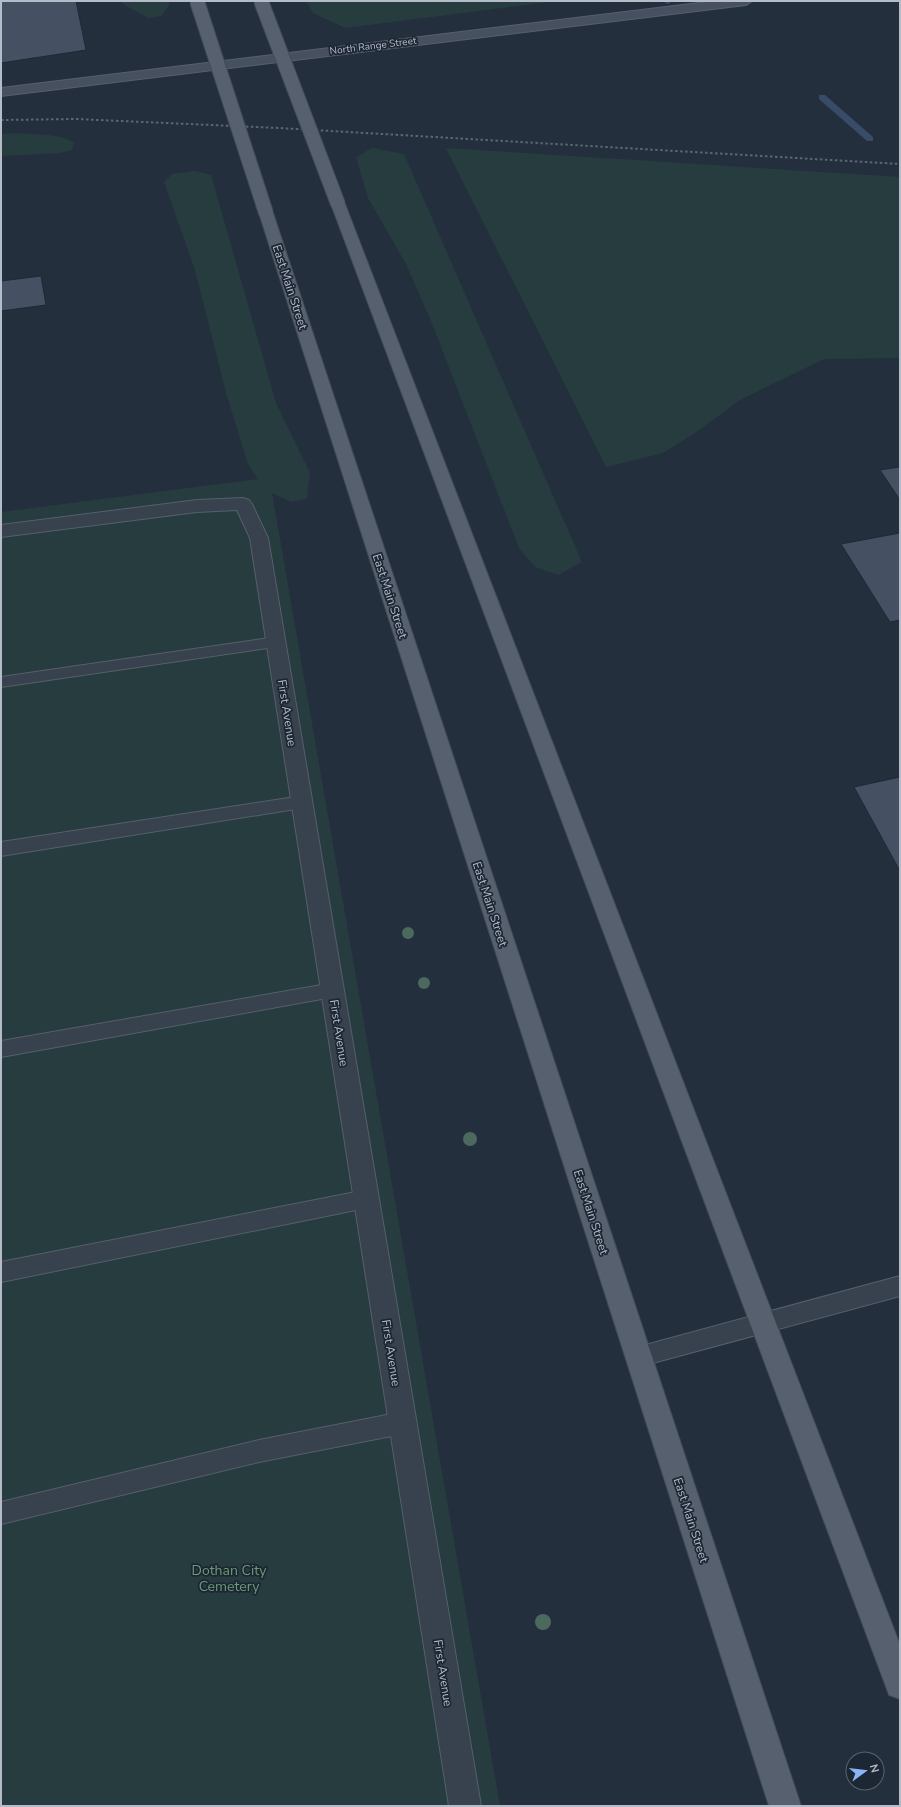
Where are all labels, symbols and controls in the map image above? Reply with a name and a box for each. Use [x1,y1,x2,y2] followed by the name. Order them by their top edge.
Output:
[329,34,418,58] street label: North Range Street
[269,243,311,332] street label: East Main Street
[369,552,411,641] street label: East Main Street
[274,678,300,748] street label: First Avenue
[469,860,511,949] street label: East Main Street
[326,998,352,1068] street label: First Avenue
[570,1168,612,1257] street label: East Main Street
[378,1318,404,1388] street label: First Avenue
[670,1476,712,1565] street label: East Main Street
[192,1561,267,1596] park label: Dothan City Cemetery
[430,1638,456,1708] street label: First Avenue
[845,1751,885,1791] north arrow
[866,1763,882,1774] text: N

